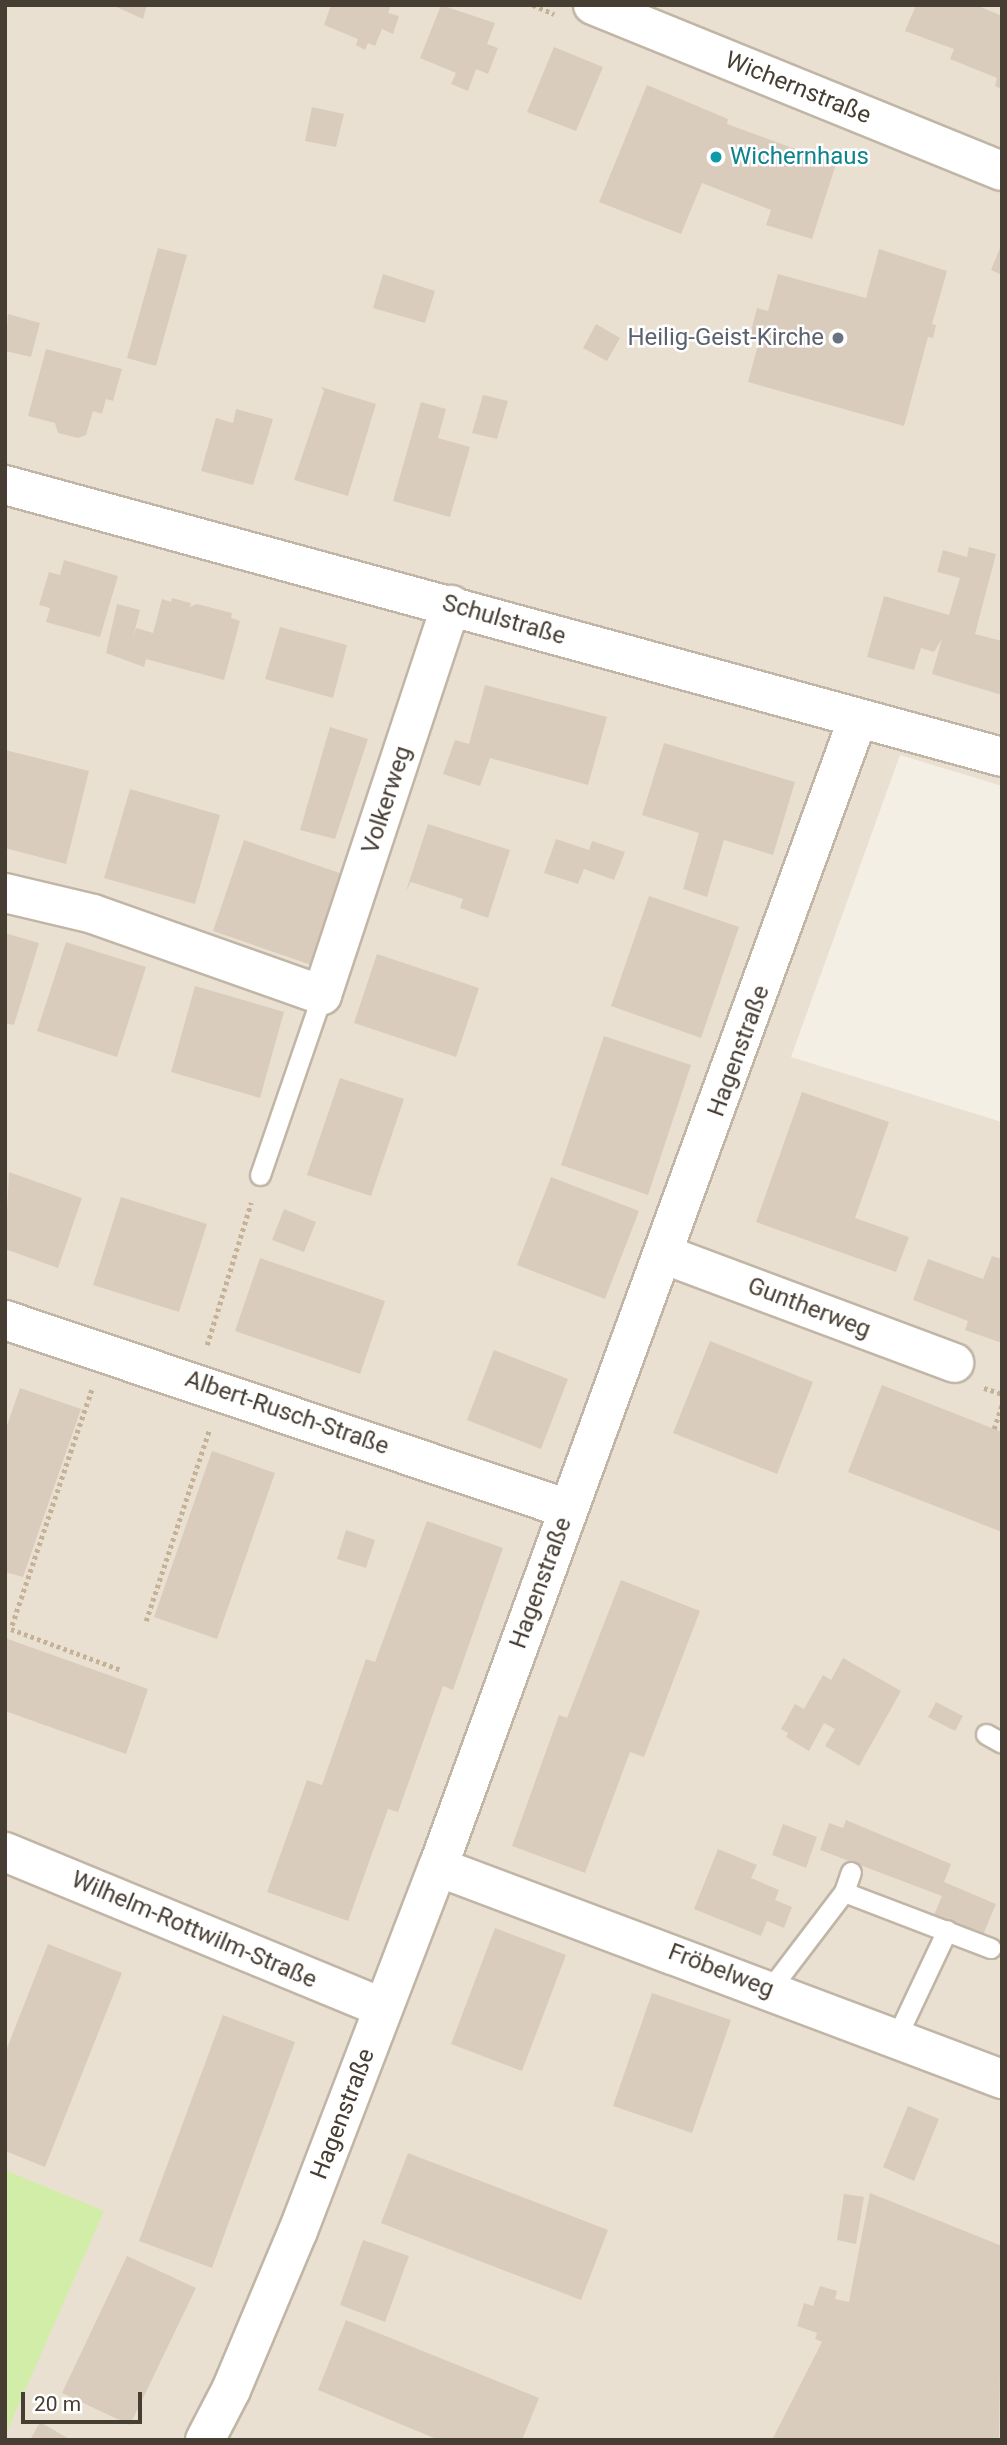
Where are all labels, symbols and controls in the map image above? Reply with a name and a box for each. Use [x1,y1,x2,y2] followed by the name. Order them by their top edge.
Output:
[721,46,875,130] street label: Wichernstraße
[730,143,869,171] place label: Wichernhaus
[708,149,724,165] marker: Wichernhaus
[627,324,824,352] place label: Heilig-Geist-Kirche
[830,330,846,346] marker: Heilig-Geist-Kirche
[439,589,569,651] street label: Schulstraße
[356,743,418,857] street label: Volkerweg
[702,981,776,1121] street label: Hagenstraße
[744,1271,874,1345] street label: Guntherweg
[181,1365,393,1461] street label: Albert-Rusch-Straße
[504,1513,578,1653] street label: Hagenstraße
[67,1865,321,1995] street label: Wilhelm-Rottwilm-Straße
[664,1938,778,2004] street label: Fröbelweg
[305,2045,381,2183] street label: Hagenstraße
[24,2378,145,2422] scale bar
[34,2392,81,2416] text: 20 m

